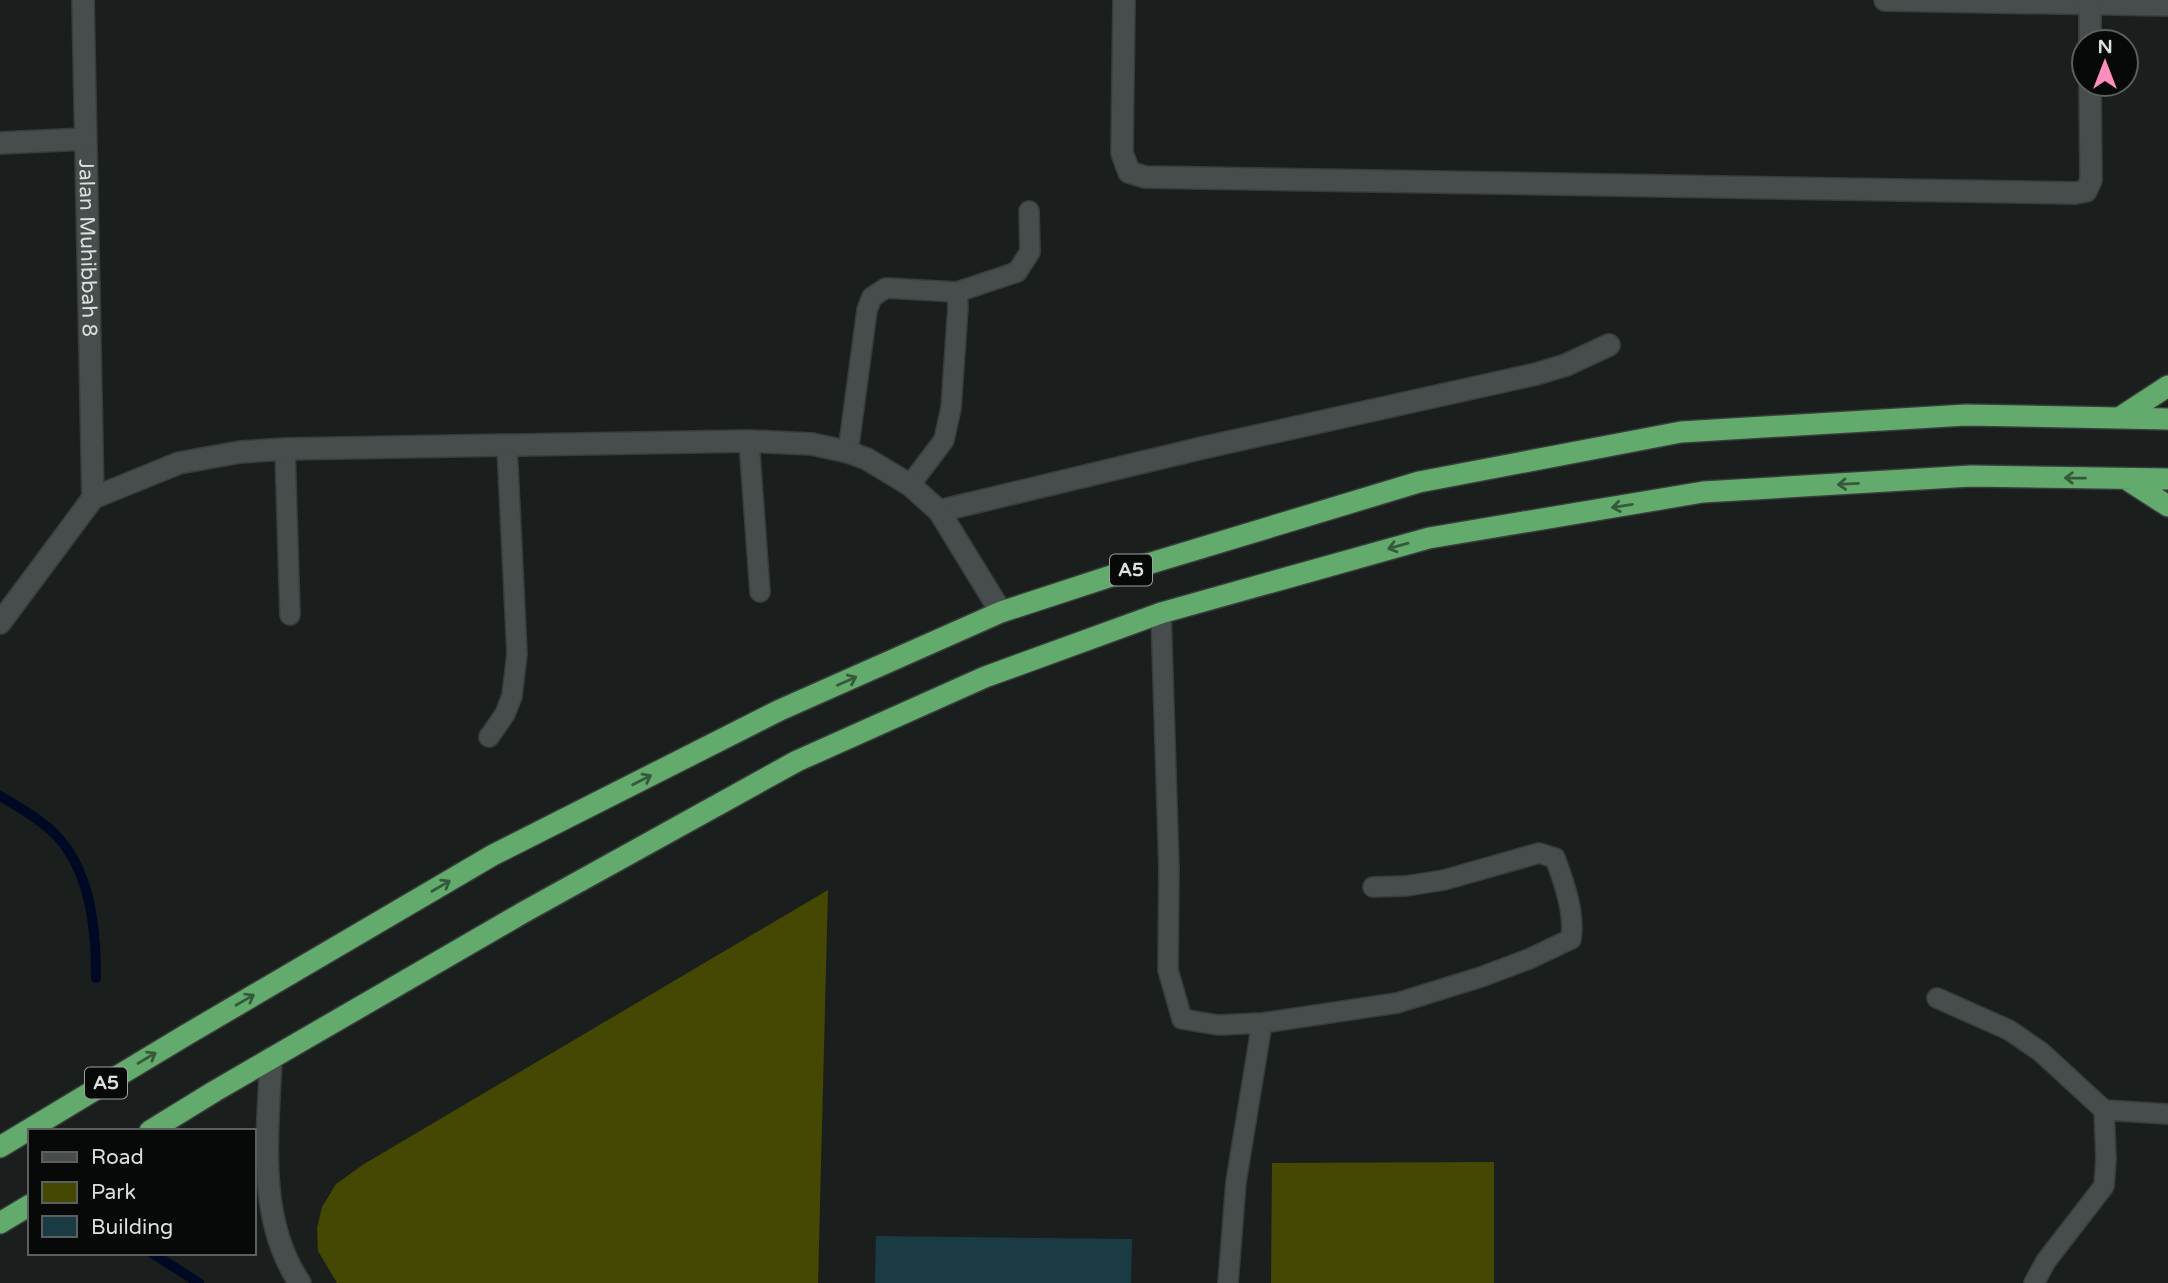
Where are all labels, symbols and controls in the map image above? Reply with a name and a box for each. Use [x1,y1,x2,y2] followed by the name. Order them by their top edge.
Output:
[2070,28,2140,98] north arrow
[2097,36,2113,58] text: N
[74,159,102,337] street label: Jalan Muhibbah 8
[2064,472,2087,485] one-way arrow
[1837,477,1860,490] one-way arrow
[1611,500,1634,513] one-way arrow
[1387,541,1409,554] one-way arrow
[1110,554,1152,586] road number: A5
[836,674,857,687] one-way arrow
[631,772,652,786] one-way arrow
[431,878,451,892] one-way arrow
[234,993,254,1007] one-way arrow
[137,1051,157,1065] one-way arrow
[85,1068,127,1098] road number: A5
[28,1129,256,1255] legend
[91,1145,144,1170] text: Road
[91,1180,136,1205] text: Park
[91,1215,173,1240] text: Building

